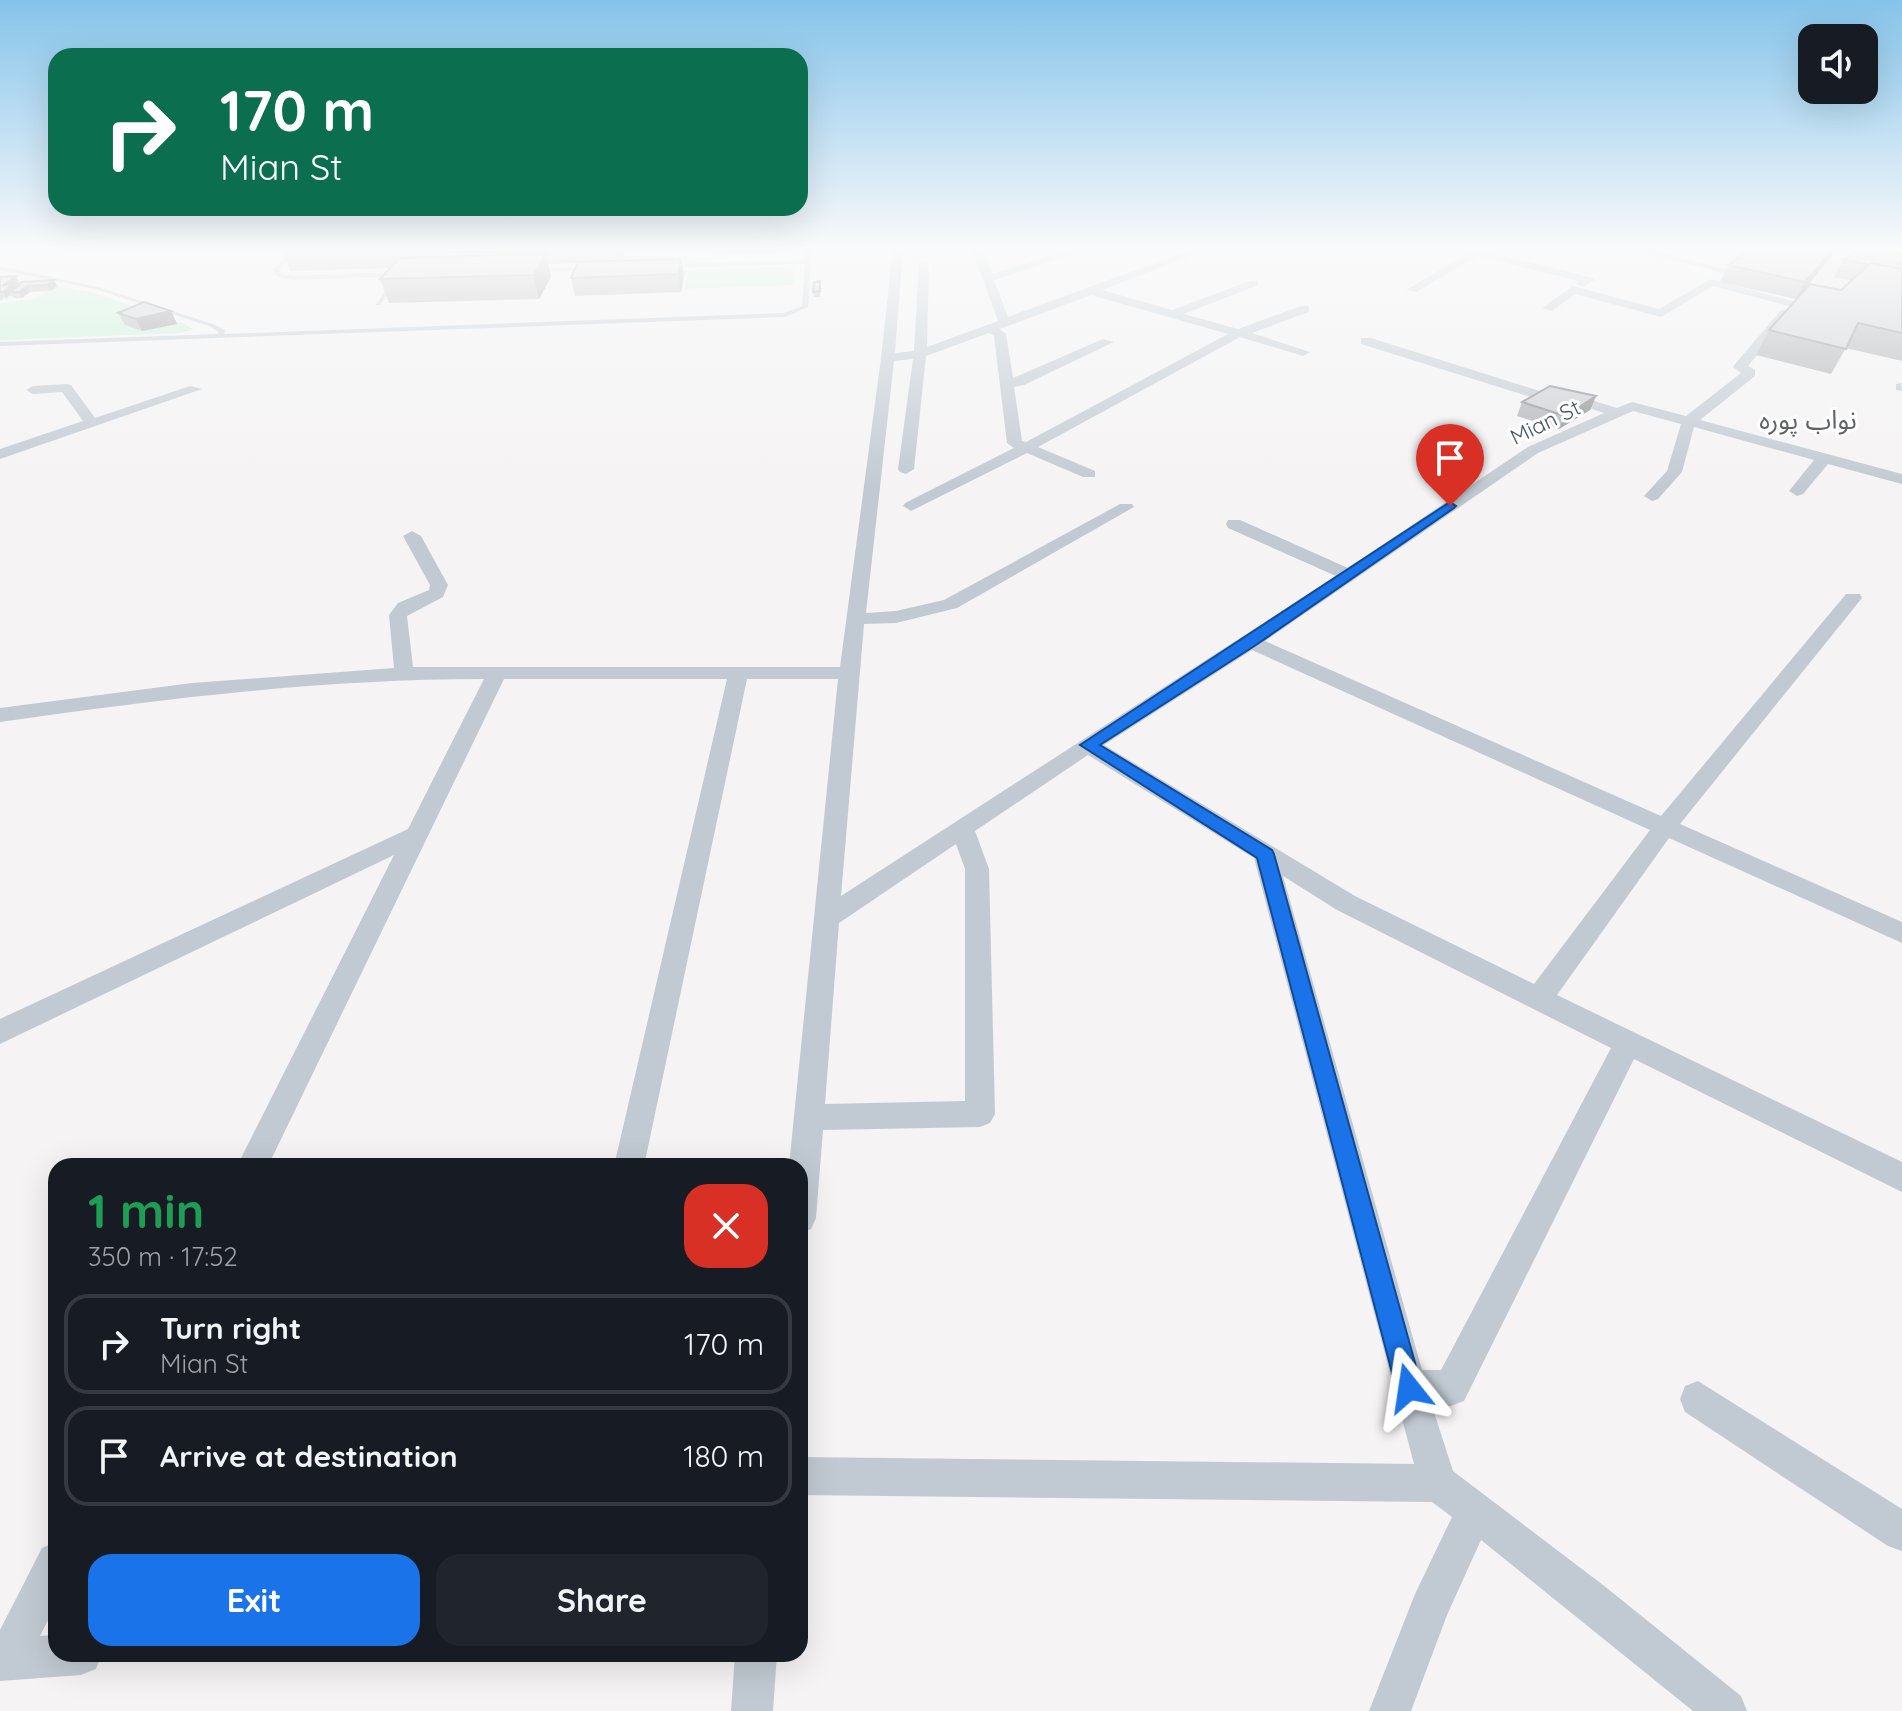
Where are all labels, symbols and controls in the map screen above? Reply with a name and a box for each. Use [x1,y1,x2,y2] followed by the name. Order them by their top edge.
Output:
[1798,24,1878,104] map controls
[1798,24,1878,104] button: sound
[220,75,374,145] text: 170 m
[88,80,192,184] icon: right
[220,144,342,189] text: Mian St
[1505,393,1585,451] street label: Mian St
[1759,403,1857,437] district label: نواب پورہ
[1416,424,1484,506] pin
[1428,436,1472,480] icon: arrive
[88,1180,204,1240] text: 1 min
[684,1184,768,1268] button: close
[88,1240,238,1273] text: 350 m · 17:52
[160,1309,301,1347] text: Turn right
[92,1322,136,1366] icon: right
[684,1325,764,1363] text: 170 m
[1367,1346,1451,1430] position arrow
[160,1347,248,1380] text: Mian St
[92,1434,136,1478] icon: arrive
[160,1437,458,1475] text: Arrive at destination
[683,1437,764,1475] text: 180 m
[88,1554,420,1646] button: Exit
[436,1554,768,1646] button: Share

